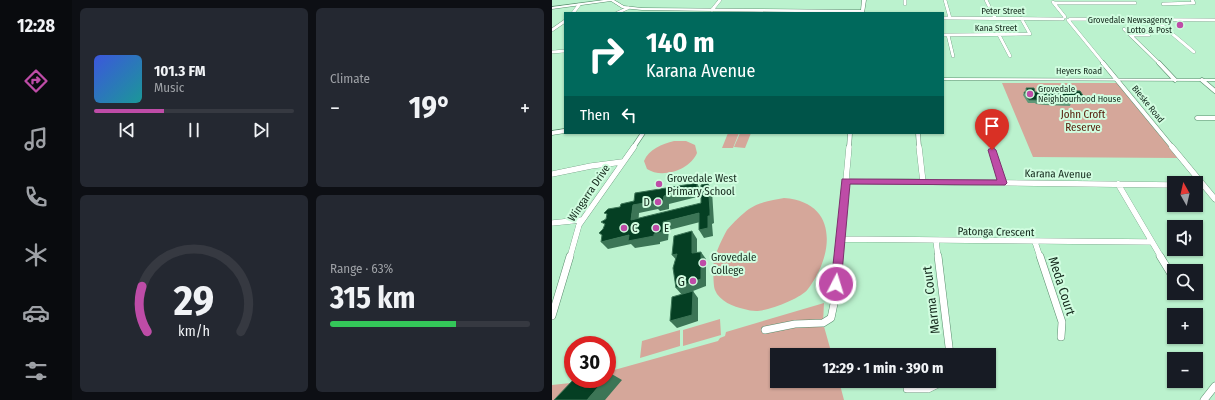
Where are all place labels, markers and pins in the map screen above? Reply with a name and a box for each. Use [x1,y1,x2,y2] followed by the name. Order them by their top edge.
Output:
[1088,15,1172,35] place label: Grovedale Newsagency Lotto & Post
[1175,20,1185,30] marker: Grovedale Newsagency Lotto & Post
[1038,84,1121,104] place label: Grovedale Neighbourhood House
[1025,89,1035,99] marker: Grovedale Neighbourhood House
[975,109,1009,150] pin
[667,172,737,198] place label: Grovedale West Primary School
[654,179,664,189] marker: Grovedale West Primary School
[644,196,650,209] place label: D
[653,197,663,207] marker: D
[632,222,638,235] place label: C
[664,222,669,235] place label: E
[619,223,629,233] marker: C
[651,223,661,233] marker: E
[711,251,756,277] place label: Grovedale College
[698,258,708,268] marker: Grovedale College
[678,274,685,289] place label: G
[688,276,698,286] marker: G

